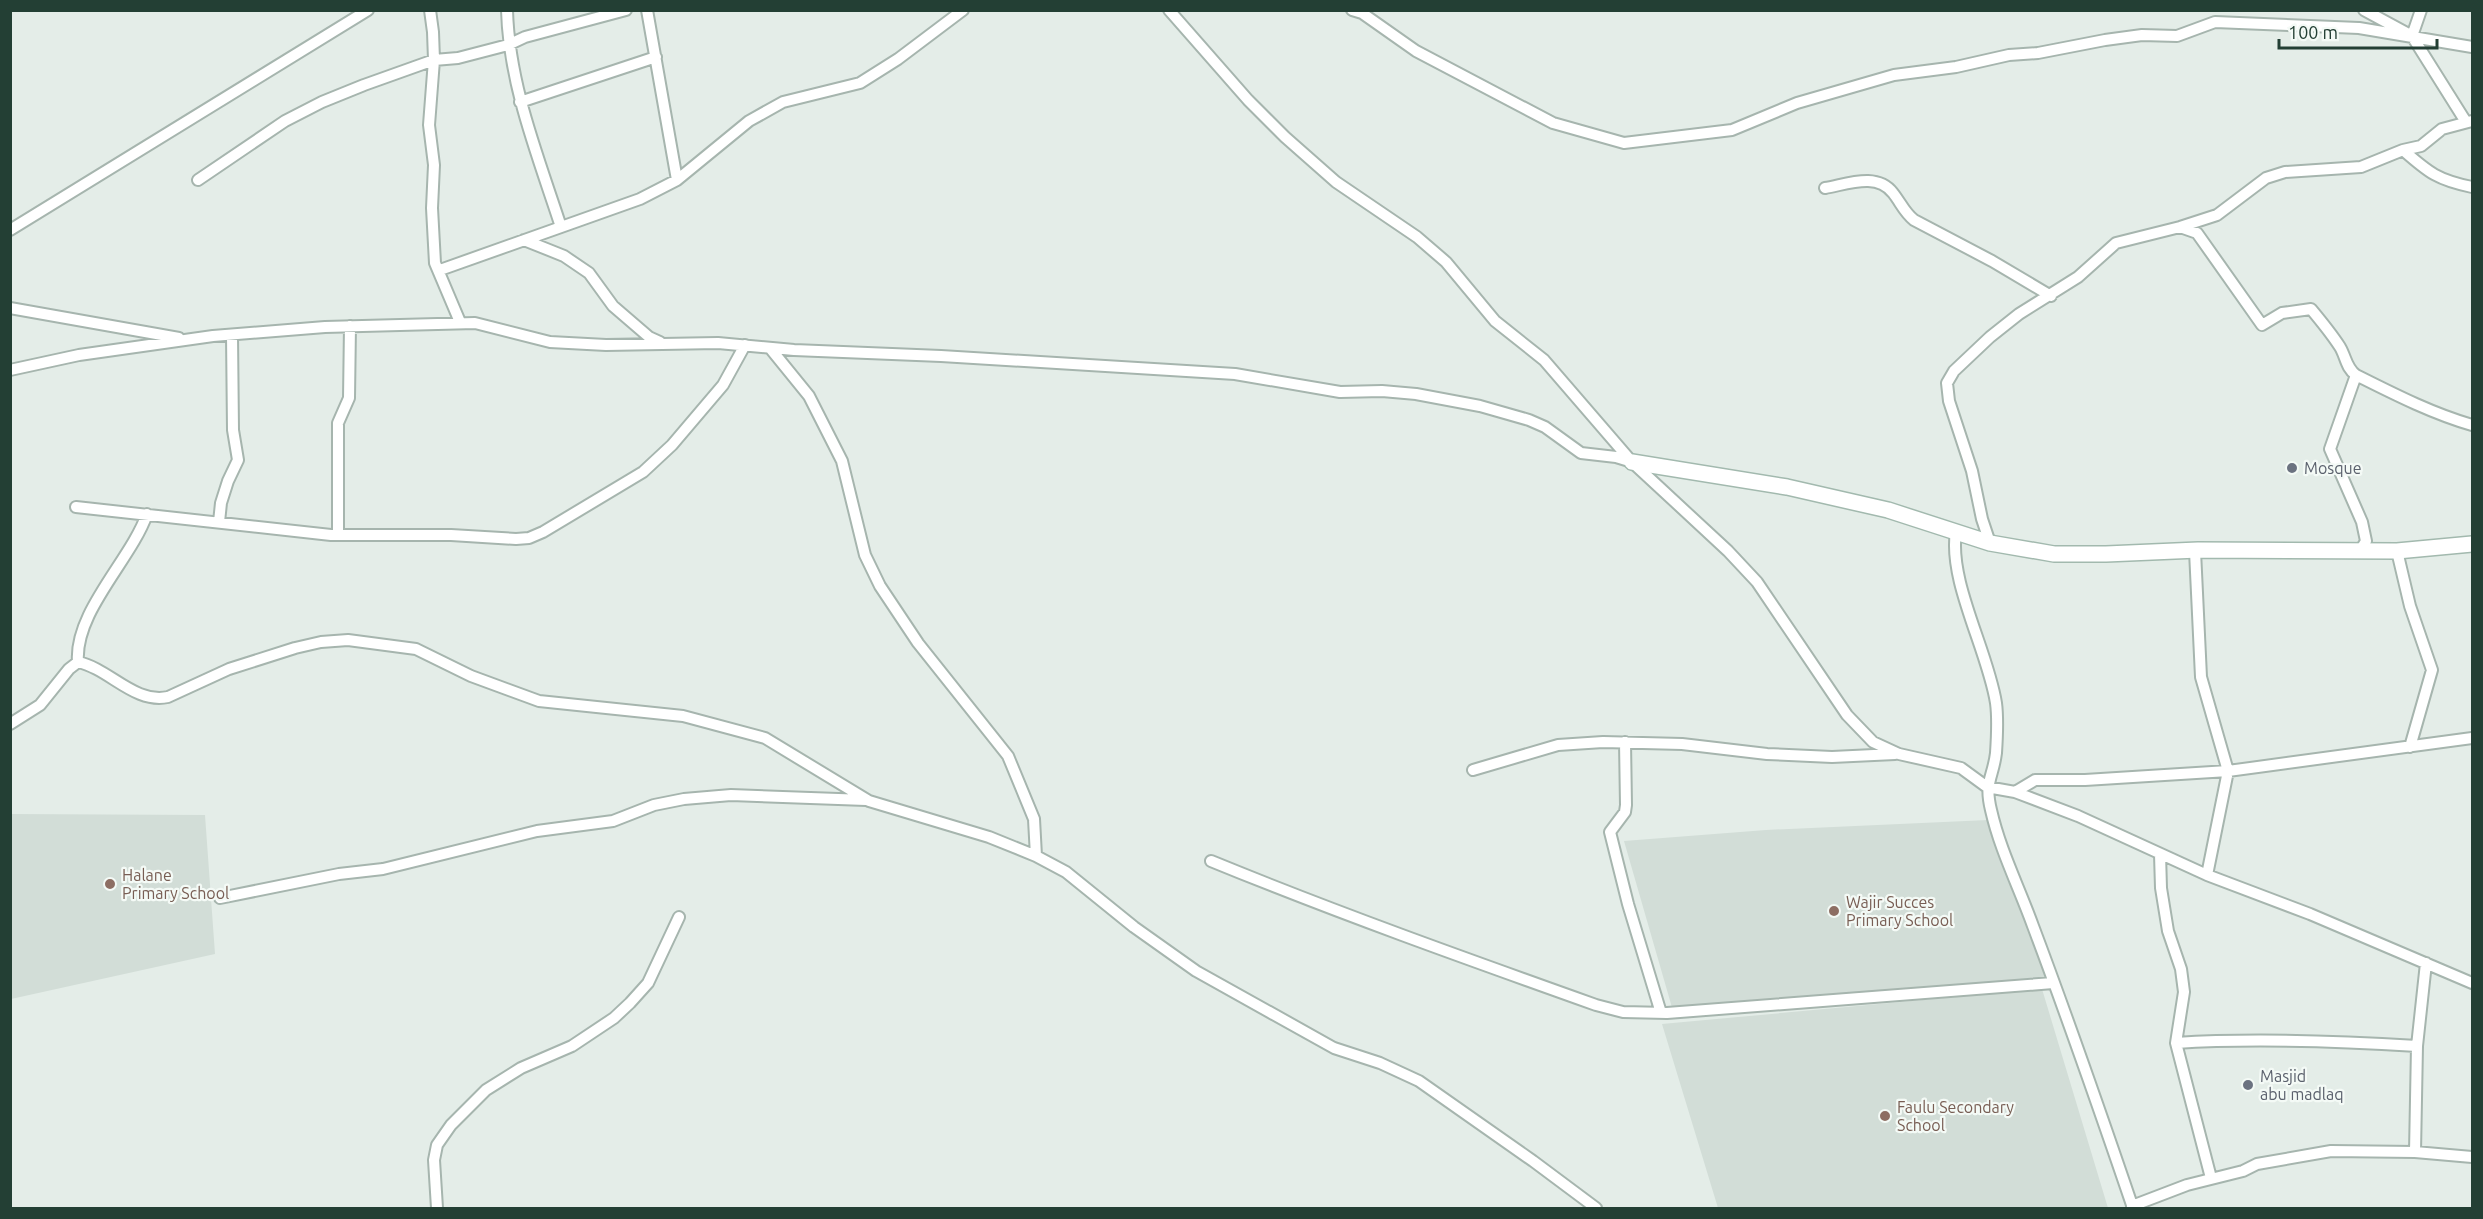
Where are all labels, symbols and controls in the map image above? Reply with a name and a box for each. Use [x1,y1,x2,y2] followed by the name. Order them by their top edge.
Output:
[2279,12,2436,50] scale bar
[2288,22,2338,42] text: 100 m
[2304,459,2362,477] place label: Mosque
[2285,461,2299,475] marker: Mosque
[122,866,229,902] place label: Halane Primary School
[103,877,117,891] marker: Halane Primary School
[1846,893,1953,929] place label: Wajir Succes Primary School
[1827,904,1841,918] marker: Wajir Succes Primary School
[2260,1067,2344,1103] place label: Masjid abu madlaq
[2241,1078,2255,1092] marker: Masjid abu madlaq
[1897,1098,2014,1134] place label: Faulu Secondary School
[1878,1109,1892,1123] marker: Faulu Secondary School

